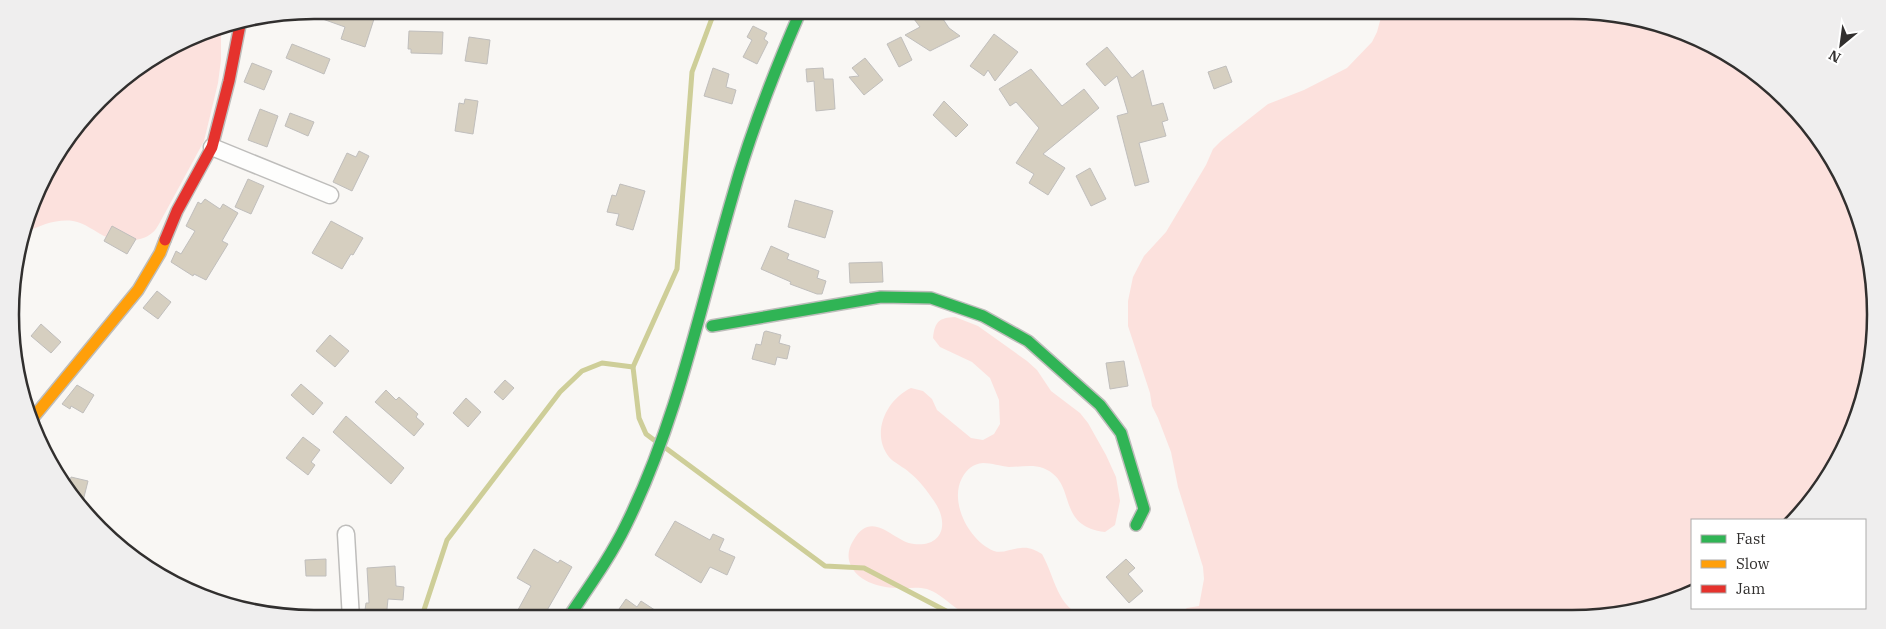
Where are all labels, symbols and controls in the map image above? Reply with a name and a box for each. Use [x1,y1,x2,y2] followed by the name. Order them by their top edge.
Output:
[1816,20,1866,70] north arrow
[1825,46,1844,67] text: N
[1691,519,1866,609] legend
[1736,529,1766,548] text: Fast
[1736,554,1770,573] text: Slow
[1736,579,1765,598] text: Jam

